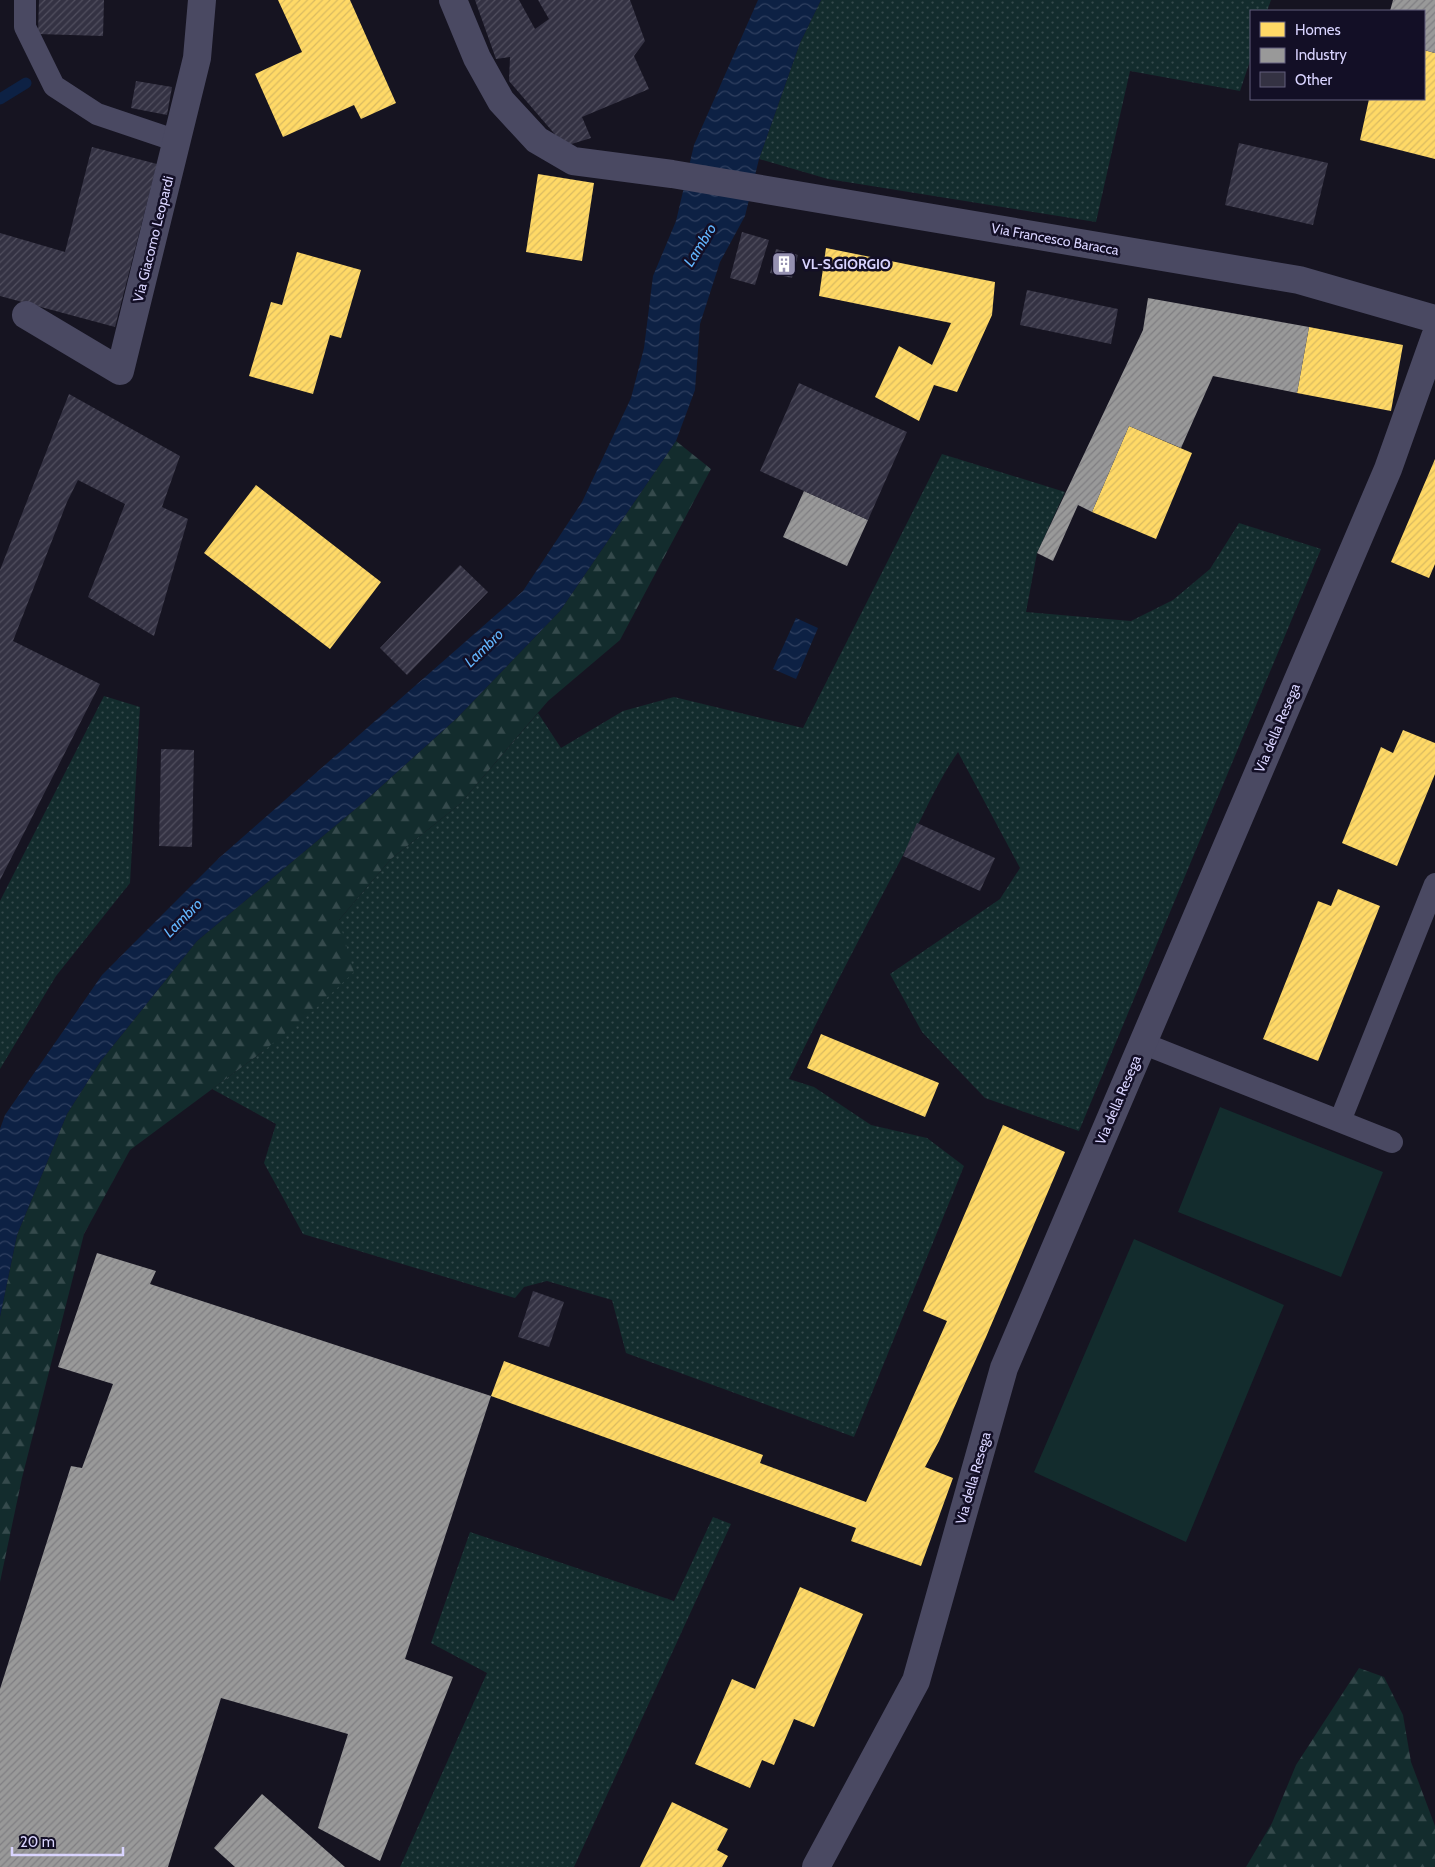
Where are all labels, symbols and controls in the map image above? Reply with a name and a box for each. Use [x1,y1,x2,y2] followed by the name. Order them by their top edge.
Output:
[1250,10,1425,100] legend
[1295,21,1341,39] text: Homes
[1295,46,1347,64] text: Industry
[1295,71,1332,89] text: Other
[129,174,177,304] street label: Via Giacomo Leopardi
[990,219,1121,259] street label: Via Francesco Baracca
[680,220,720,270] water label: Lambro
[771,251,797,277] building icon: VL-S.GIORGIO
[802,255,891,273] place label: VL-S.GIORGIO
[461,625,507,671] water label: Lambro
[1250,680,1304,775] street label: Via della Resega
[160,895,206,941] water label: Lambro
[1091,1052,1145,1147] street label: Via della Resega
[951,1429,995,1526] street label: Via della Resega
[12,1824,124,1856] scale bar
[20,1833,55,1851] text: 20 m

